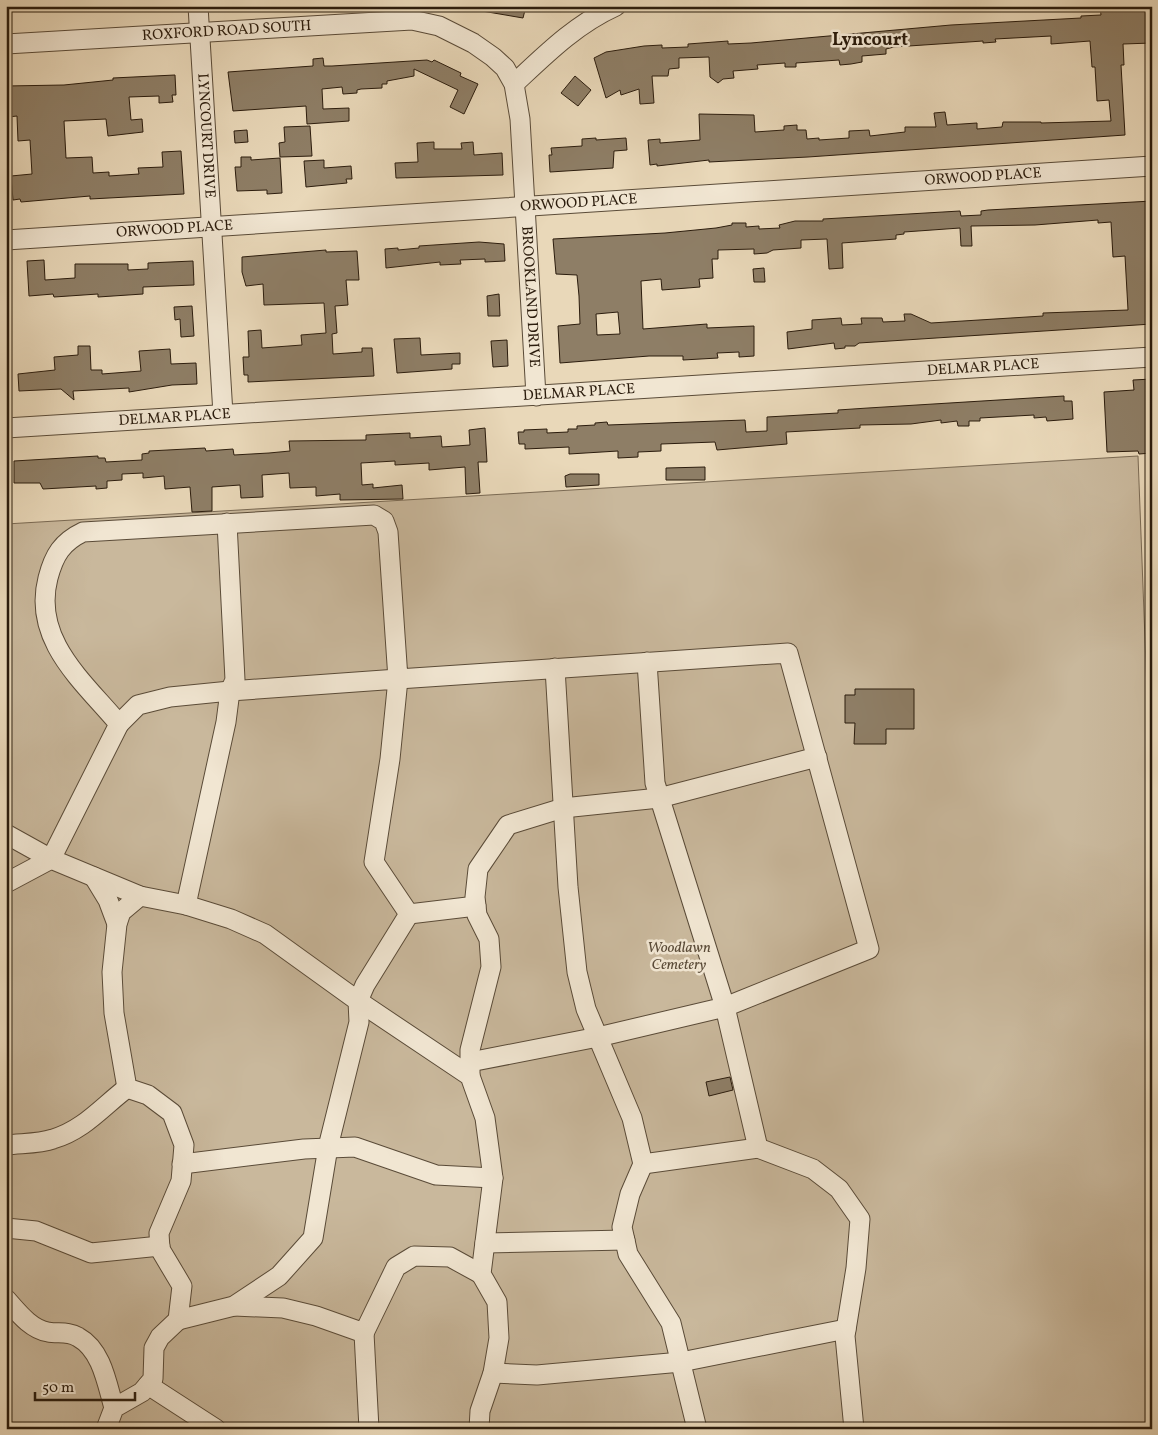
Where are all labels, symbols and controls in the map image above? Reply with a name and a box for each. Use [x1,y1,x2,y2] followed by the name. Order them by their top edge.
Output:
[141,15,312,46] street label: ROXFORD ROAD SOUTH
[832,28,908,53] district label: Lyncourt
[192,73,220,199] street label: LYNCOURT DRIVE
[924,163,1042,191] street label: ORWOOD PLACE
[520,189,638,217] street label: ORWOOD PLACE
[116,215,234,243] street label: ORWOOD PLACE
[516,225,545,368] street label: BROOKLAND DRIVE
[926,354,1040,381] street label: DELMAR PLACE
[522,379,636,406] street label: DELMAR PLACE
[118,404,231,432] street label: DELMAR PLACE
[647,938,711,976] park label: Woodlawn Cemetery
[35,1370,135,1402] scale bar
[42,1378,74,1399] text: 50 m

